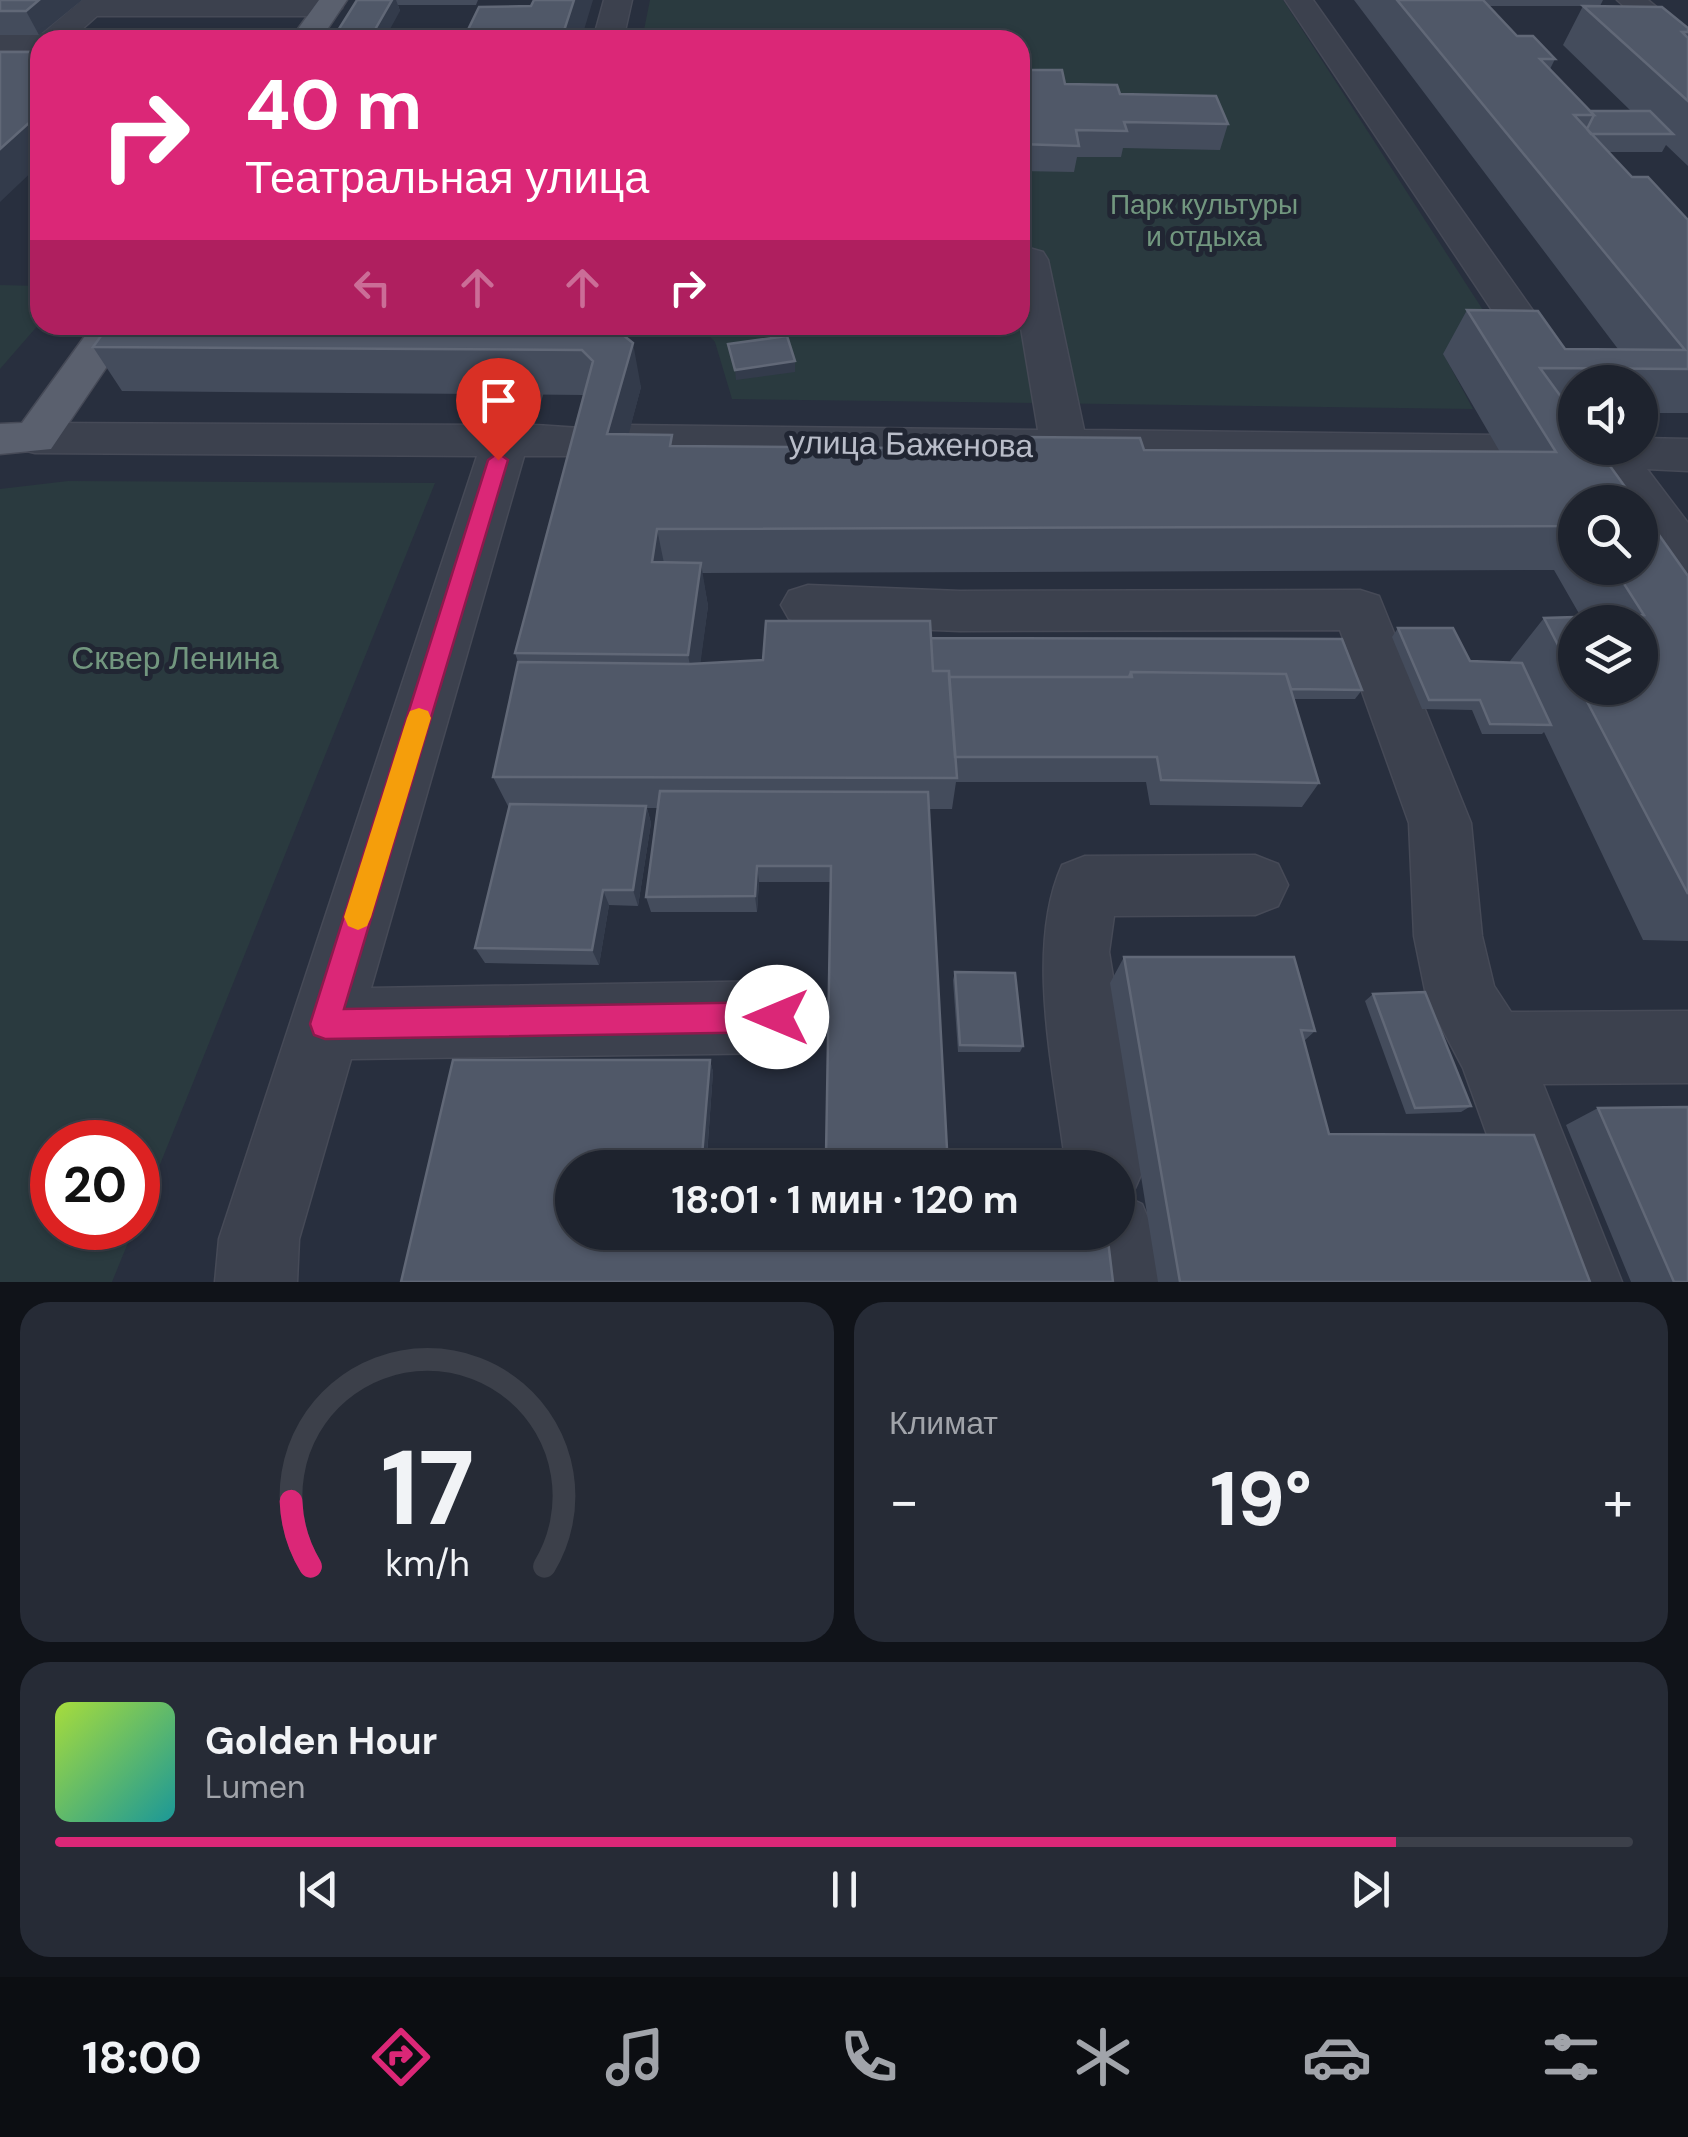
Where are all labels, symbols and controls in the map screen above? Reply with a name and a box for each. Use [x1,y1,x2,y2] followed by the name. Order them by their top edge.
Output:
[245,60,422,151] text: 40 m
[80,70,210,200] icon: right
[245,148,649,207] text: Театральная улица
[1110,186,1298,255] park label: Парк культуры и отдыха
[345,260,400,315] icon: left
[450,260,505,315] icon: ahead
[555,260,610,315] icon: ahead
[660,260,715,315] icon: right
[456,358,541,461] pin
[1558,365,1658,705] map controls
[1558,365,1658,465] button: sound
[471,373,526,428] icon: arrive
[788,421,1034,467] street label: улица Баженова
[1558,485,1658,585] button: search
[1558,605,1658,705] button: layers
[71,637,279,679] park label: Сквер Ленина
[725,965,829,1069] position arrow
[30,1120,160,1250] speed limit sign: 20
[671,1175,1019,1225] text: 18:01 · 1 мин · 120 m
[889,1402,998,1444] text: Климат
[380,1421,474,1556] text: 17
[1210,1451,1312,1548] text: 19°
[889,1465,919,1537] text: −
[1603,1465,1633,1537] text: +
[385,1541,469,1587] text: km/h
[205,1716,437,1766] text: Golden Hour
[205,1766,305,1808] text: Lumen
[291,1862,346,1917] icon: previous
[817,1862,872,1917] icon: pause
[1343,1862,1398,1917] icon: next
[366,2022,436,2092] icon: directions
[600,2022,670,2092] icon: music
[834,2022,904,2092] icon: phone
[1068,2022,1138,2092] icon: climate
[1302,2022,1372,2092] icon: car
[1536,2022,1606,2092] icon: filters
[82,2028,202,2087] text: 18:00

